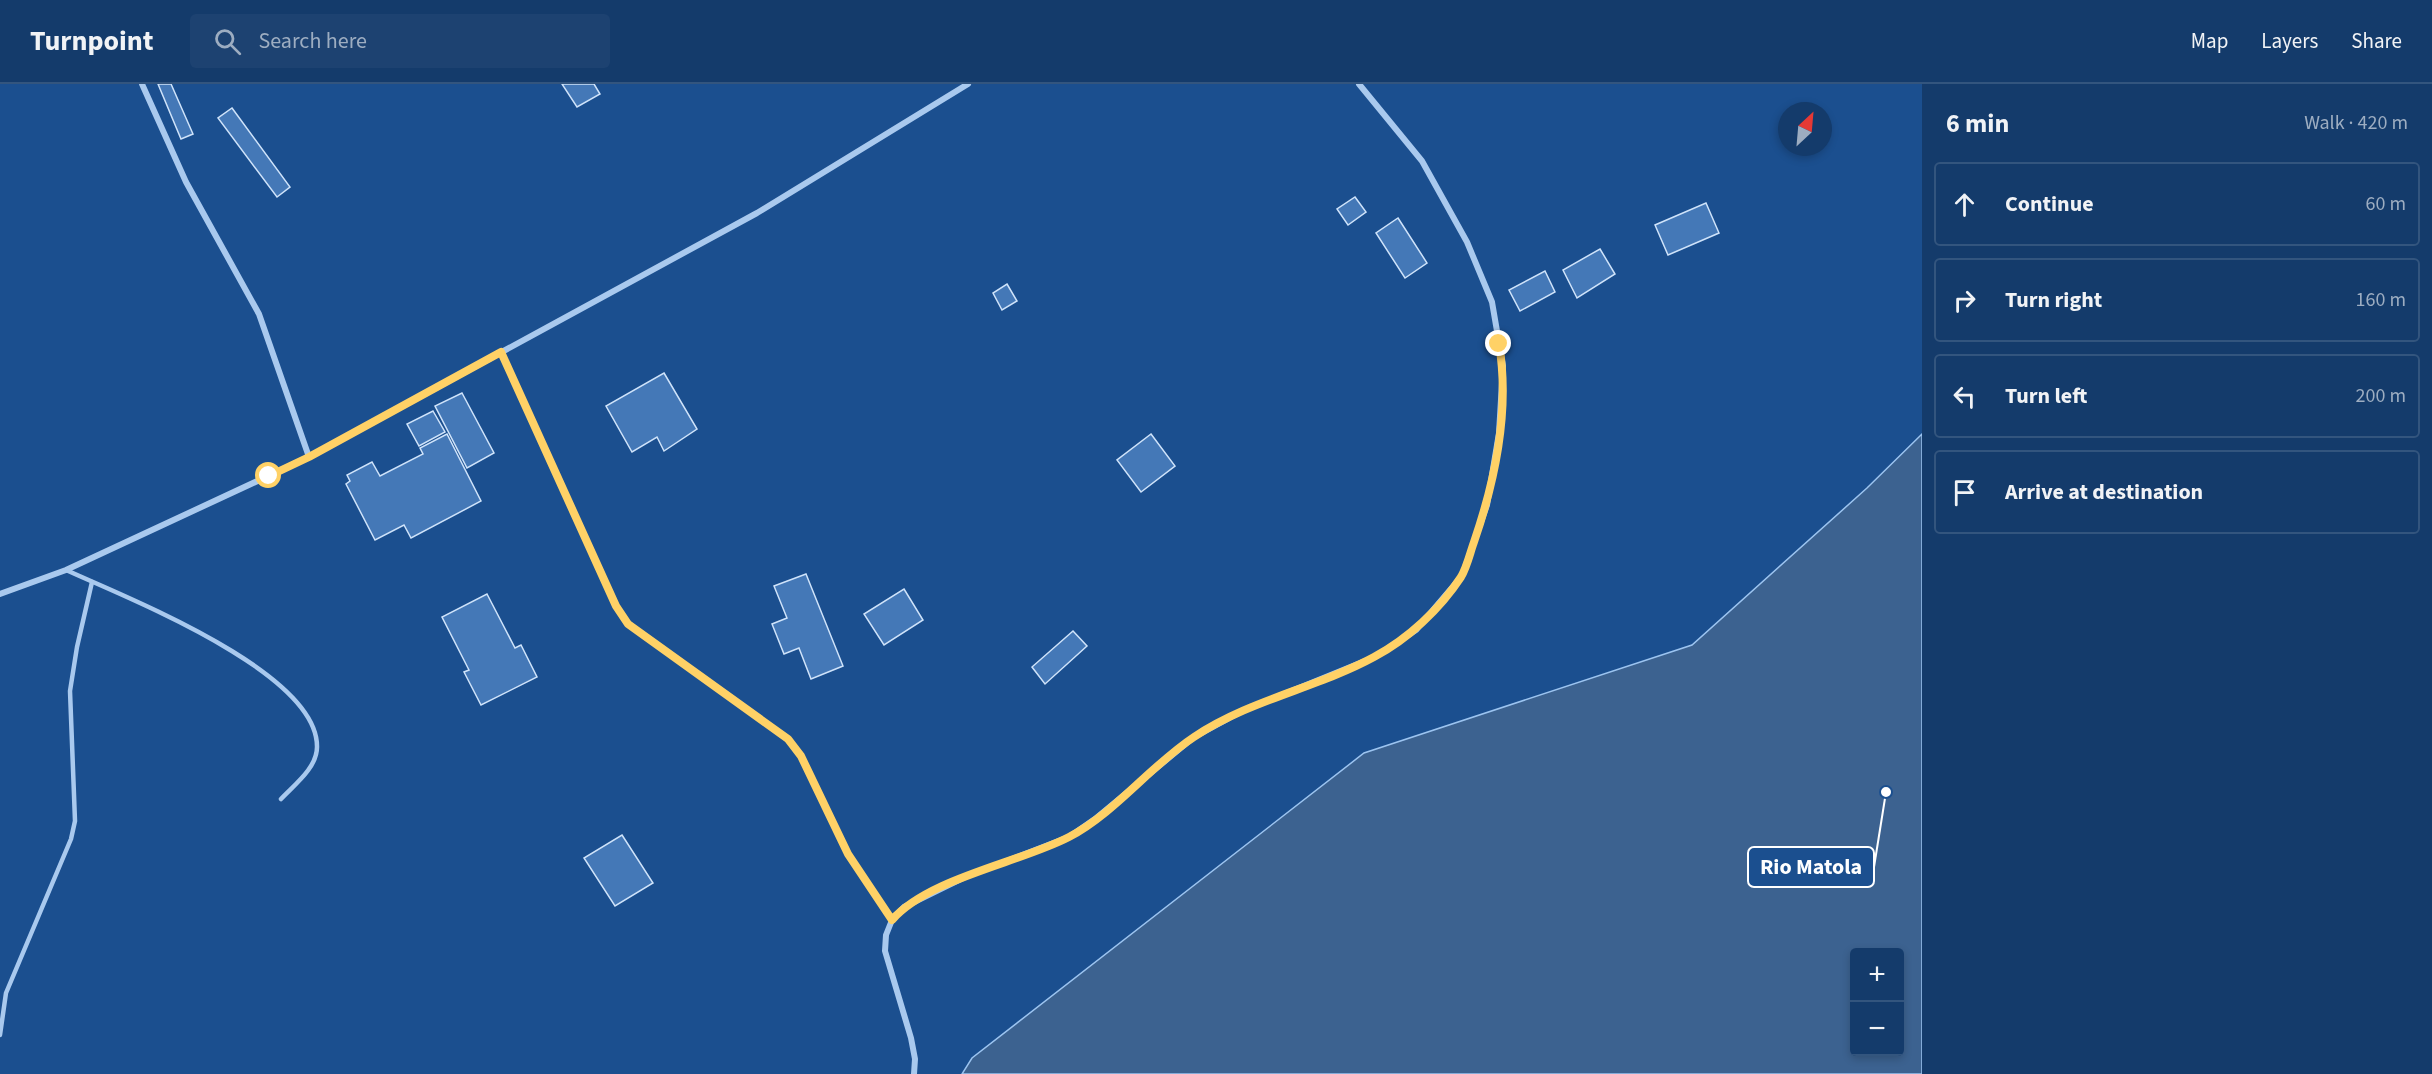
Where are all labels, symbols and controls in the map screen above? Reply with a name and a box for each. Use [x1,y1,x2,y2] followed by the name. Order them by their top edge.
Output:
[190,14,610,68] search box
[30,21,154,61] text: Turnpoint
[211,25,244,58] icon: search
[259,25,367,57] text: Search here
[2191,26,2228,56] text: Map
[2261,26,2318,56] text: Layers
[2351,26,2402,56] text: Share
[1778,102,1832,156] north arrow
[1946,105,2009,142] text: 6 min
[2304,109,2408,137] text: Walk · 420 m
[1948,188,1981,221] icon: ahead
[2005,188,2094,220] text: Continue
[2366,190,2406,218] text: 60 m
[1948,284,1981,317] icon: right
[2005,284,2102,316] text: Turn right
[2356,286,2406,314] text: 160 m
[1485,330,1511,356] route end
[1948,380,1981,413] icon: left
[2005,380,2087,412] text: Turn left
[2356,382,2406,410] text: 200 m
[255,462,281,488] route start
[1948,476,1981,509] icon: arrive
[2005,476,2203,508] text: Arrive at destination
[1748,847,1874,887] callout: Rio Matola
[1760,851,1862,883] text: Rio Matola
[1850,948,1904,1056] map controls
[1850,948,1904,1002] button: +
[1850,1002,1904,1056] button: −

